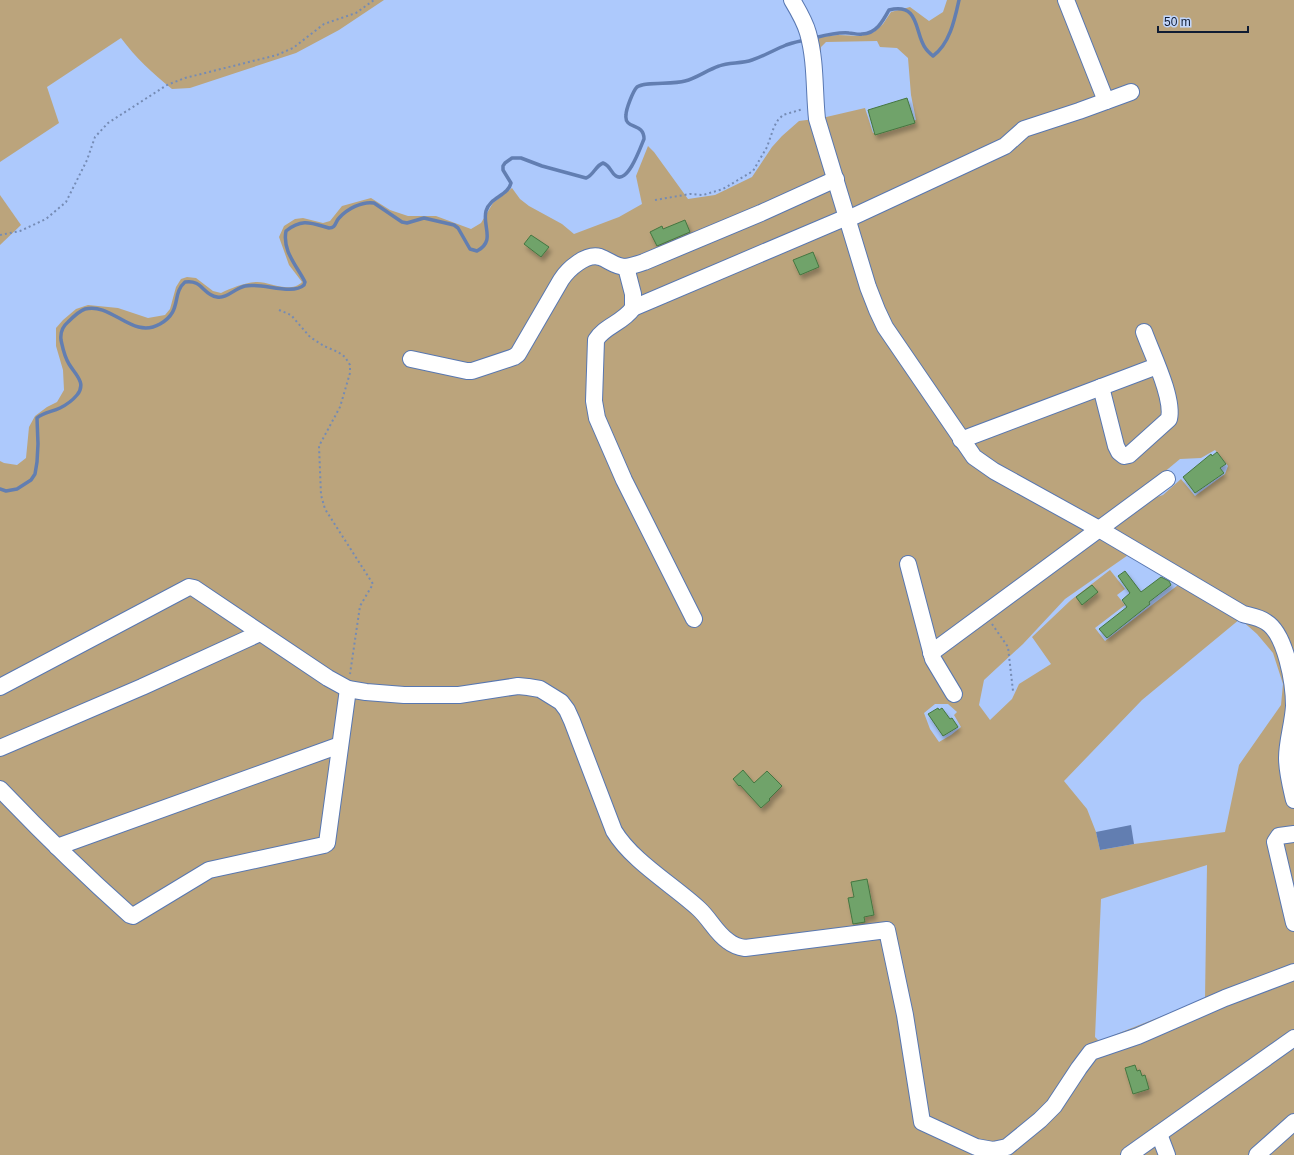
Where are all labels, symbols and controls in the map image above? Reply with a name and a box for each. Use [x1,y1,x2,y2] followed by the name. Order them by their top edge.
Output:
[1158,8,1248,34] scale bar
[1164,15,1191,29] text: 50 m

